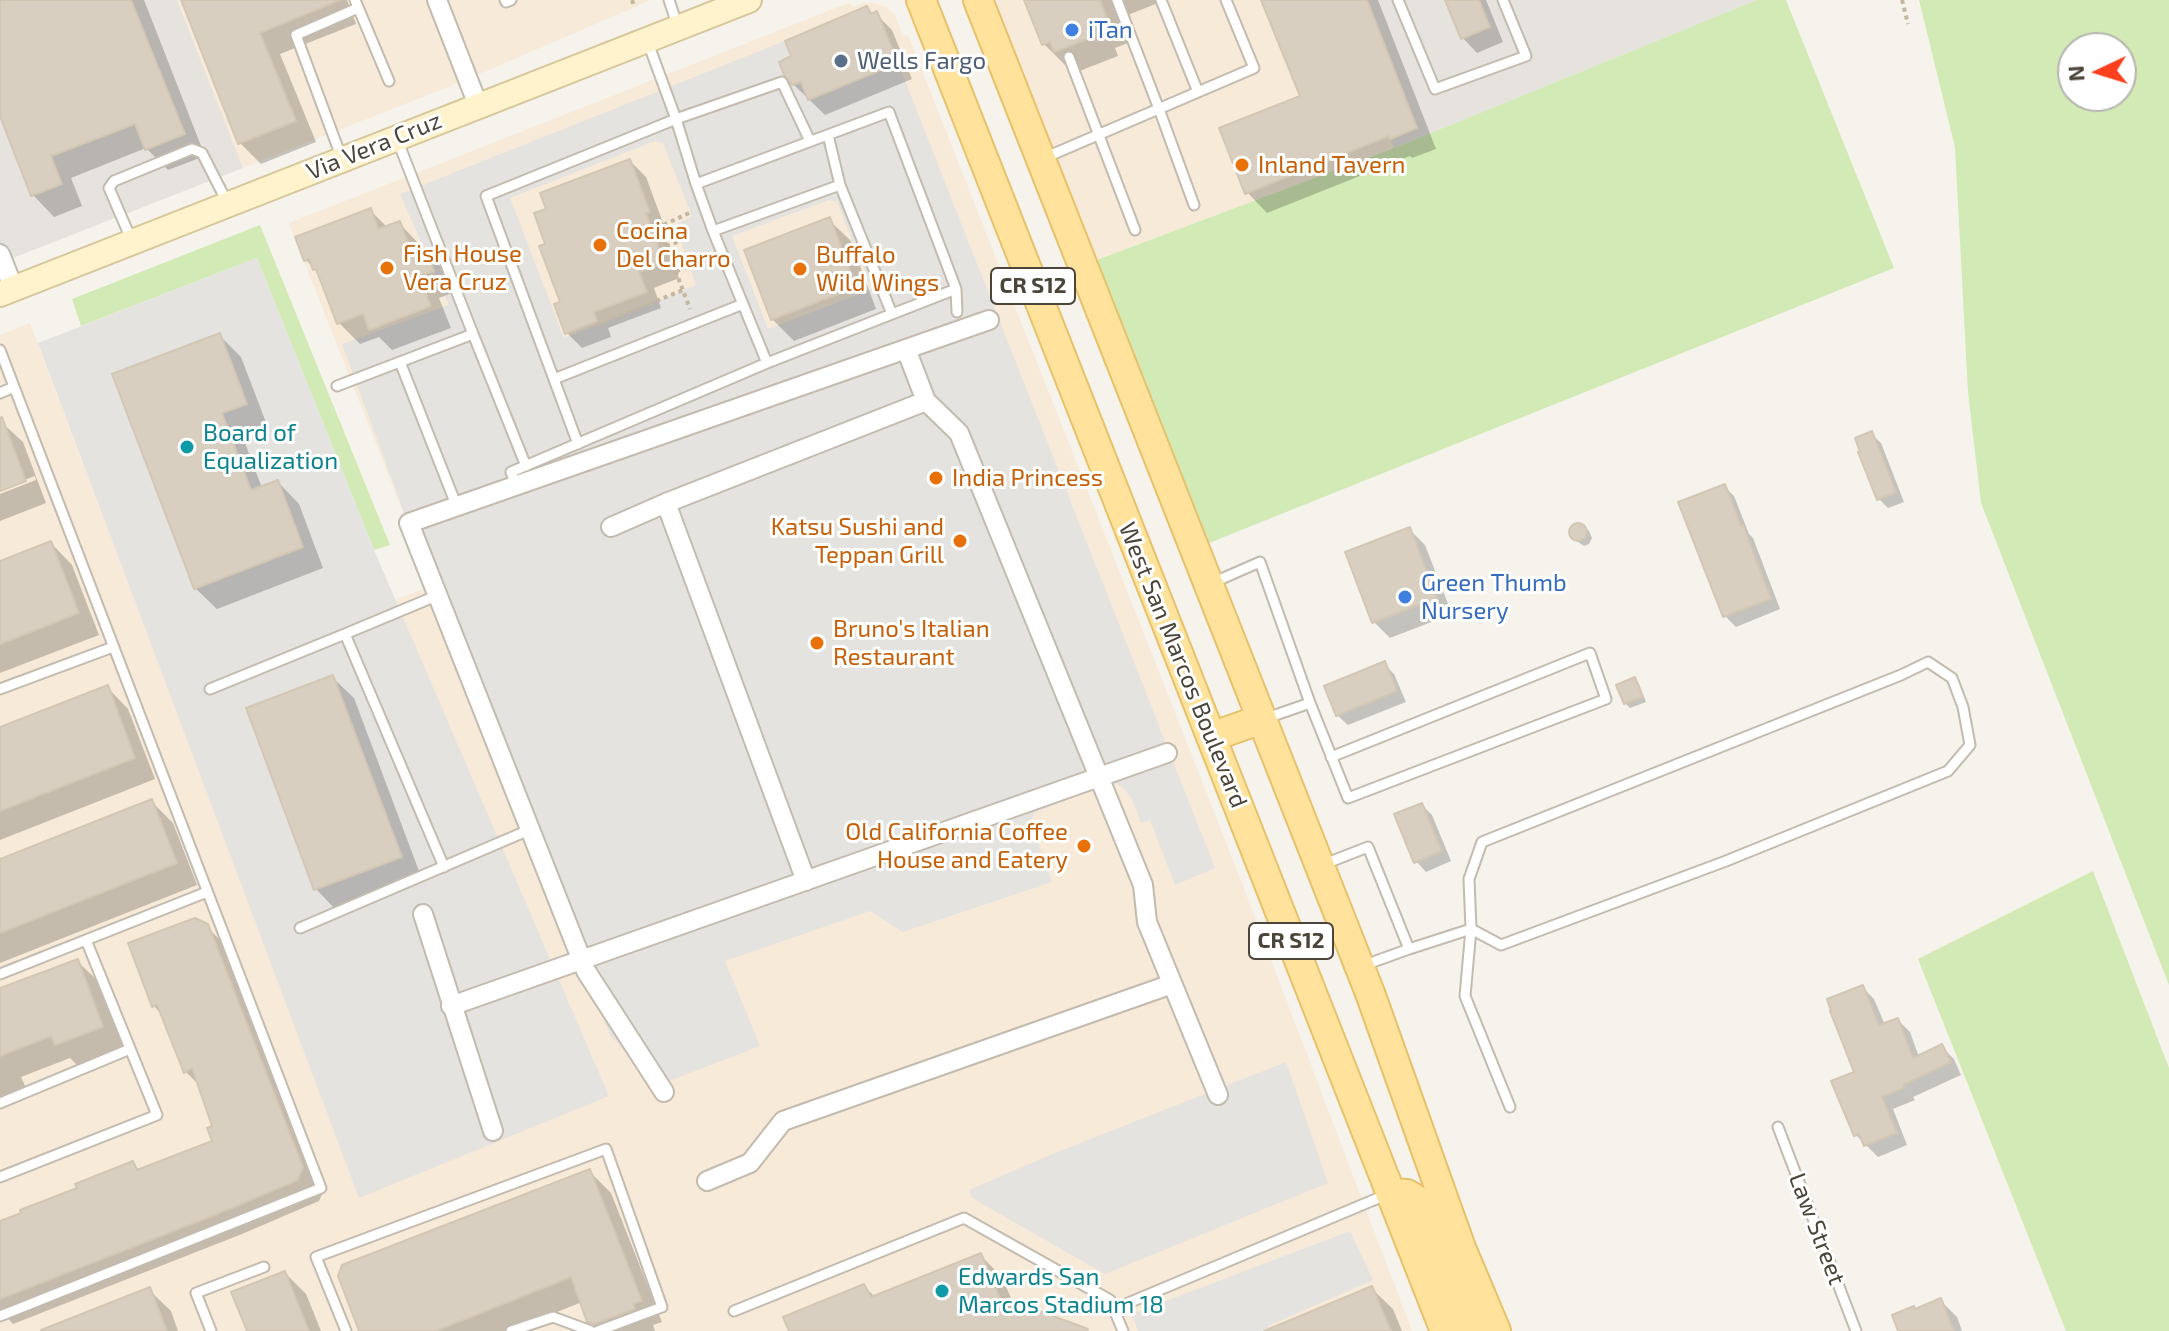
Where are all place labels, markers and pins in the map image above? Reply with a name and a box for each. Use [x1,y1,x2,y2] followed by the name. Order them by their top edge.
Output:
[1088,16,1133,44] place label: iTan
[1063,21,1081,39] marker: iTan
[857,47,986,75] place label: Wells Fargo
[832,52,850,70] marker: Wells Fargo
[1258,151,1405,179] place label: Inland Tavern
[1233,156,1251,174] marker: Inland Tavern
[616,217,731,273] place label: Cocina Del Charro
[591,236,609,254] marker: Cocina Del Charro
[403,240,522,296] place label: Fish House Vera Cruz
[816,241,939,297] place label: Buffalo Wild Wings
[378,259,396,277] marker: Fish House Vera Cruz
[791,260,809,278] marker: Buffalo Wild Wings
[203,419,338,475] place label: Board of Equalization
[178,438,196,456] marker: Board of Equalization
[952,464,1103,492] place label: India Princess
[927,469,945,487] marker: India Princess
[771,513,944,569] place label: Katsu Sushi and Teppan Grill
[951,532,969,550] marker: Katsu Sushi and Teppan Grill
[1421,569,1567,625] place label: Green Thumb Nursery
[1396,588,1414,606] marker: Green Thumb Nursery
[833,615,990,671] place label: Bruno's Italian Restaurant
[808,634,826,652] marker: Bruno's Italian Restaurant
[845,818,1068,874] place label: Old California Coffee House and Eatery
[1075,837,1093,855] marker: Old California Coffee House and Eatery
[958,1263,1164,1319] place label: Edwards San Marcos Stadium 18
[933,1282,951,1300] marker: Edwards San Marcos Stadium 18

